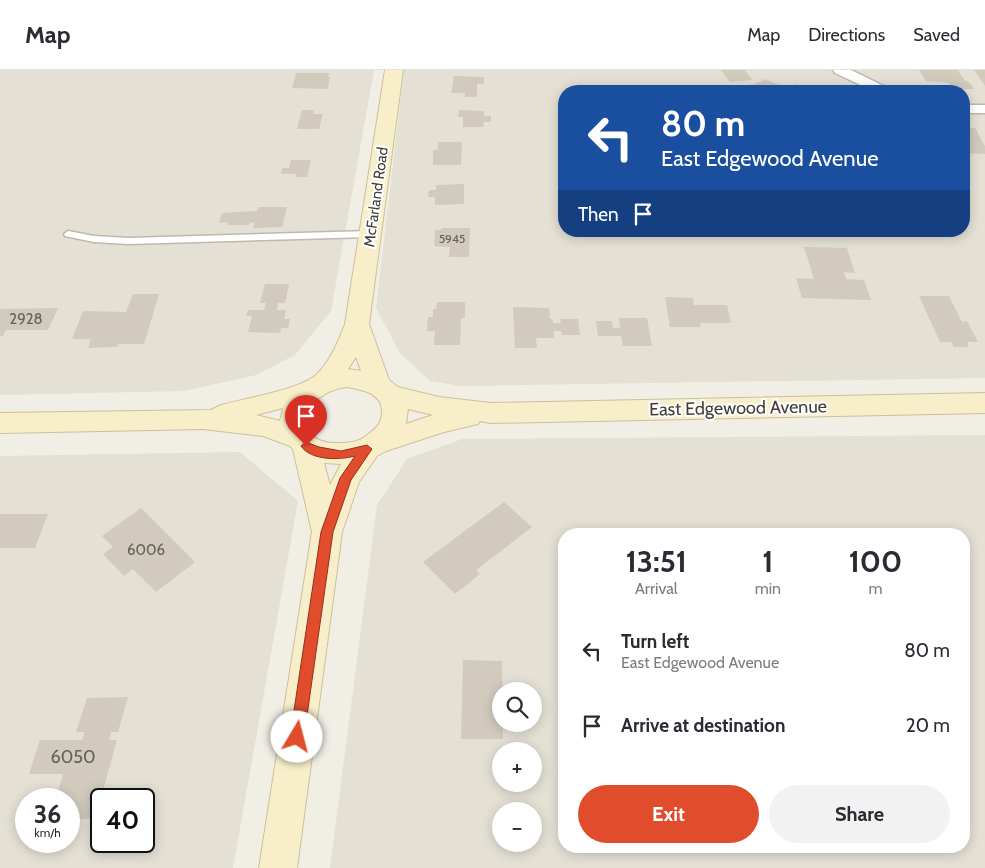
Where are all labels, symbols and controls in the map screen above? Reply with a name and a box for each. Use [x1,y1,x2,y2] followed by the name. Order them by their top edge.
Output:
[25,20,71,49] text: Map
[747,24,780,46] text: Map
[808,24,885,46] text: Directions
[913,24,960,46] text: Saved
[661,102,745,145] text: 80 m
[578,105,643,170] icon: left
[661,145,878,172] text: East Edgewood Avenue
[360,146,392,248] street label: McFarland Road
[629,200,657,228] icon: arrive
[578,203,619,226] text: Then
[439,231,465,246] house number: 5945
[9,310,43,328] house number: 2928
[285,395,327,446] pin
[649,395,827,421] street label: East Edgewood Avenue
[292,402,320,430] icon: arrive
[127,541,165,559] house number: 6006
[626,543,687,580] text: 13:51
[762,543,773,580] text: 1
[849,543,902,580] text: 100
[635,579,678,598] text: Arrival
[755,579,781,598] text: min
[868,579,883,598] text: m
[621,630,689,653] text: Turn left
[578,637,606,665] icon: left
[904,639,950,662] text: 80 m
[621,653,779,672] text: East Edgewood Avenue
[492,682,542,852] map controls
[492,682,542,732] button: search
[270,710,322,762] position arrow
[578,712,606,740] icon: arrive
[621,714,785,737] text: Arrive at destination
[906,714,950,737] text: 20 m
[492,742,542,792] button: +
[50,746,96,768] house number: 6050
[578,785,759,843] button: Exit
[769,785,950,843] button: Share
[90,788,155,853] speed limit sign: 40
[34,799,61,829] text: 36
[492,802,542,852] button: −
[34,825,61,840] text: km/h

